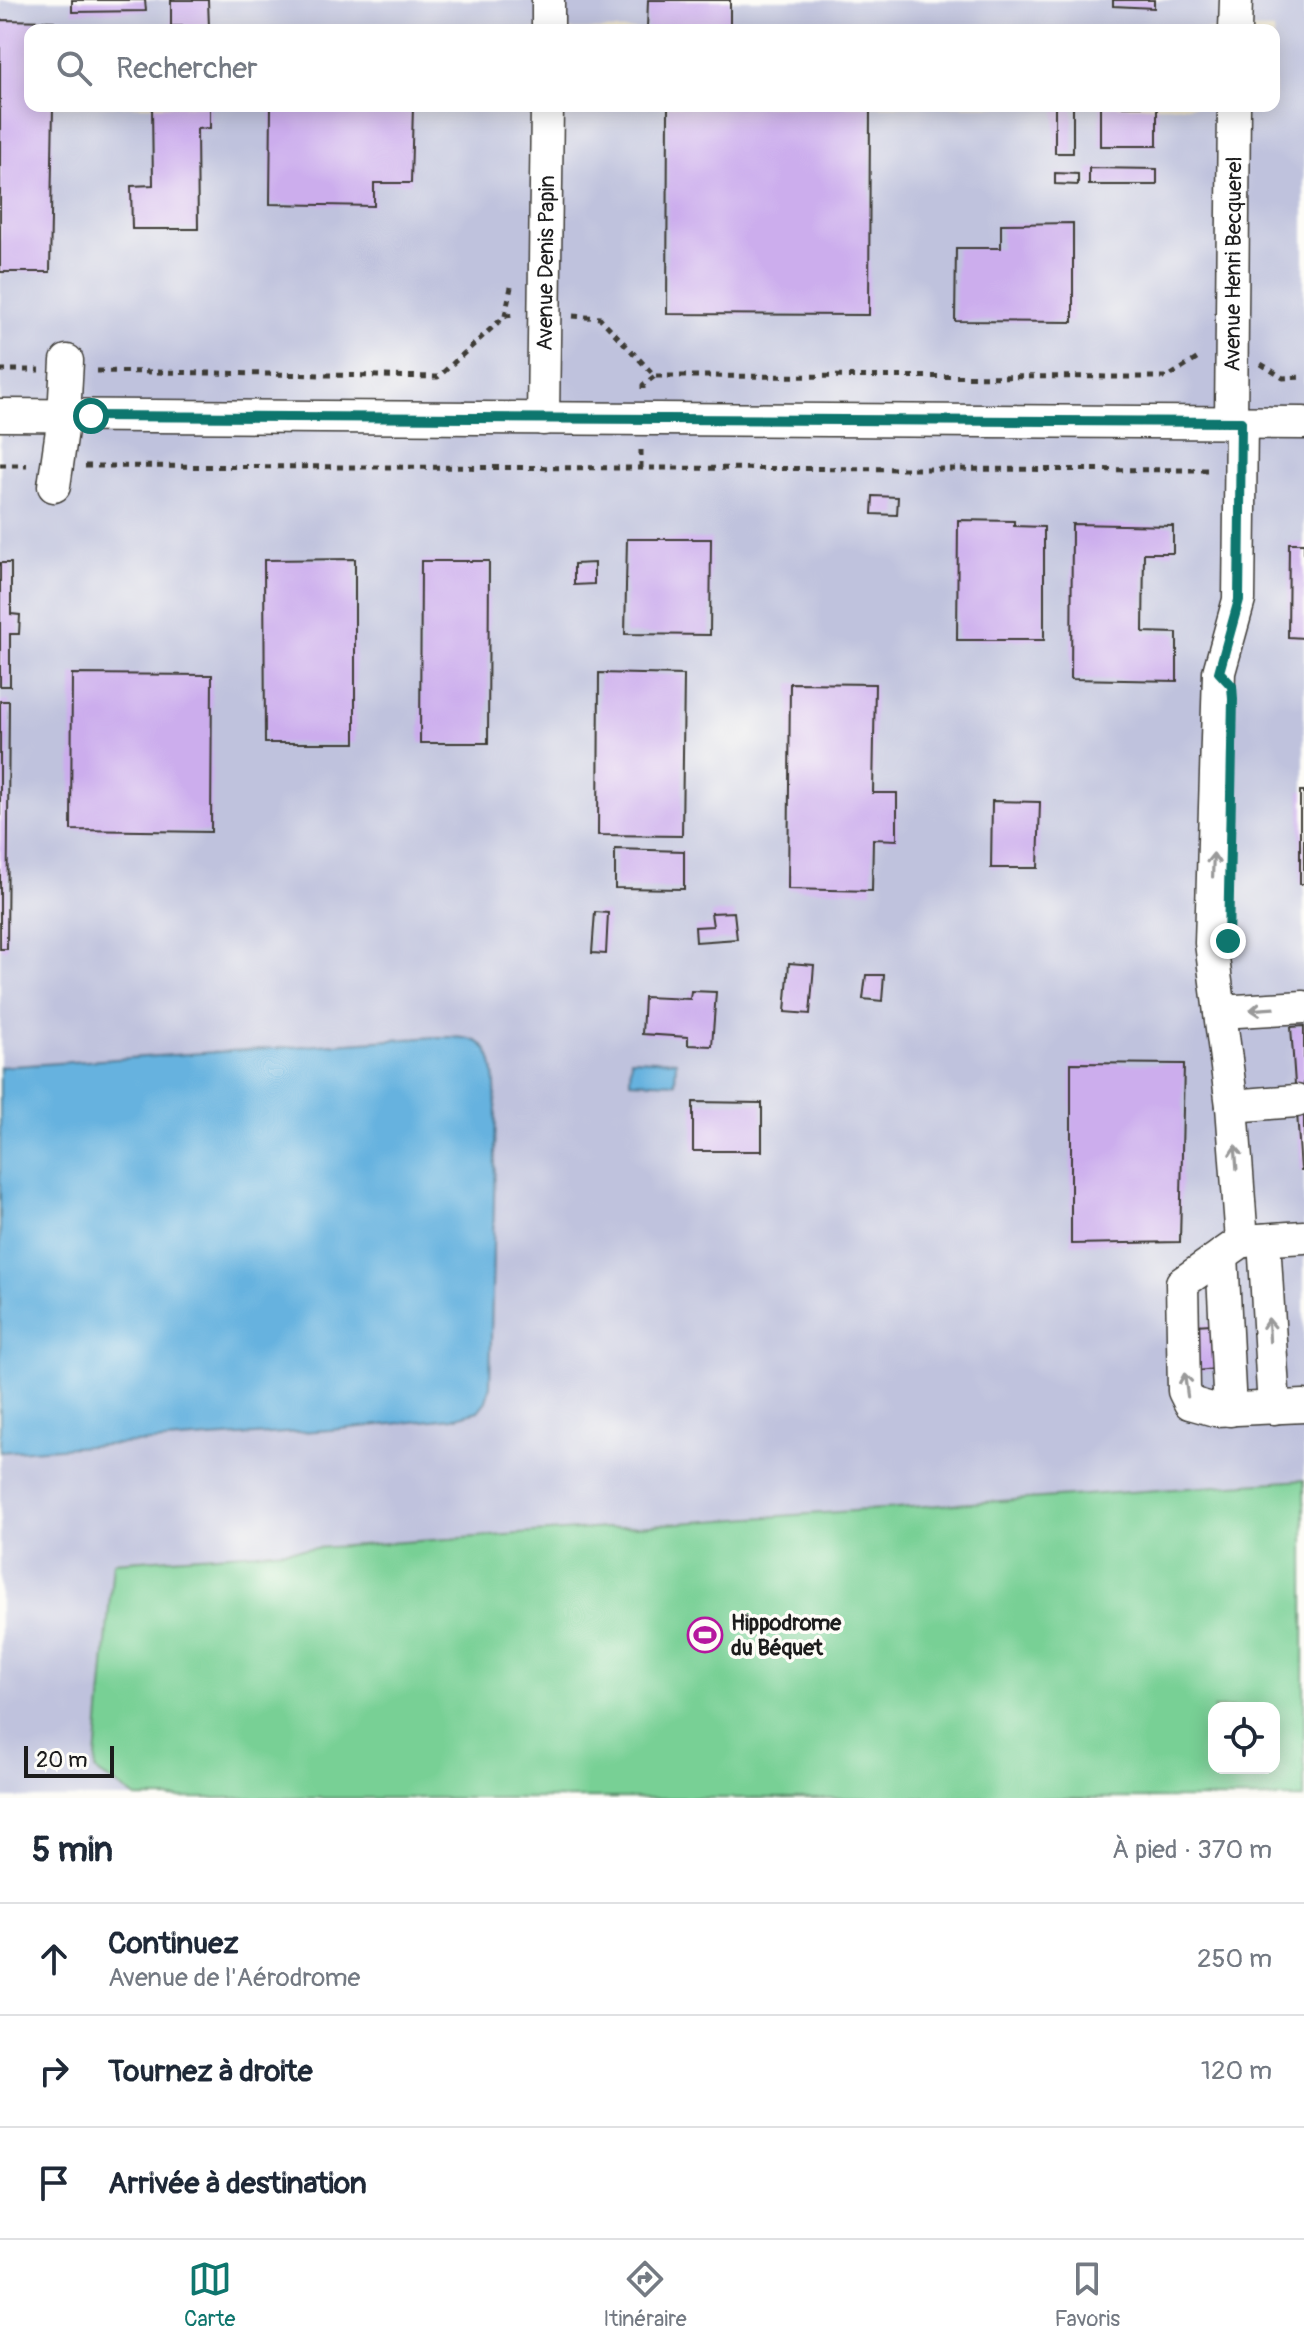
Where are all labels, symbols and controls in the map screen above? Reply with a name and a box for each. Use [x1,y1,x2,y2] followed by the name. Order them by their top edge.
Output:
[24,24,1280,112] search box
[52,46,96,90] icon: search
[116,50,258,87] text: Rechercher
[1218,156,1249,372] street label: Avenue Henri Becquerel
[531,175,561,351] street label: Avenue Denis Papin
[73,398,109,434] route start
[1205,852,1220,879] one-way arrow
[1210,923,1246,959] route end
[1249,1002,1276,1017] one-way arrow
[1228,1144,1243,1171] one-way arrow
[1262,1317,1277,1344] one-way arrow
[1178,1373,1193,1399] one-way arrow
[731,1609,842,1662] place label: Hippodrome du Béquet
[686,1616,724,1654] sports icon: Hippodrome du Béquet
[1208,1702,1280,1774] map controls
[1208,1702,1280,1774] button: locate
[24,1742,114,1778] scale bar
[36,1746,88,1774] text: 20 m
[32,1829,113,1872] text: 5 min
[1112,1834,1272,1866] text: À pied · 370 m
[108,1925,239,1962] text: Continuez
[32,1937,76,1981] icon: ahead
[1197,1943,1272,1975] text: 250 m
[108,1962,360,1994] text: Avenue de l'Aérodrome
[32,2049,76,2093] icon: right
[108,2053,312,2090] text: Tournez à droite
[1201,2055,1272,2087] text: 120 m
[32,2161,76,2205] icon: arrive
[108,2165,367,2202] text: Arrivée à destination
[184,2257,235,2333] tab: Carte
[603,2257,687,2333] tab: Itinéraire
[1055,2257,1120,2333] tab: Favoris

